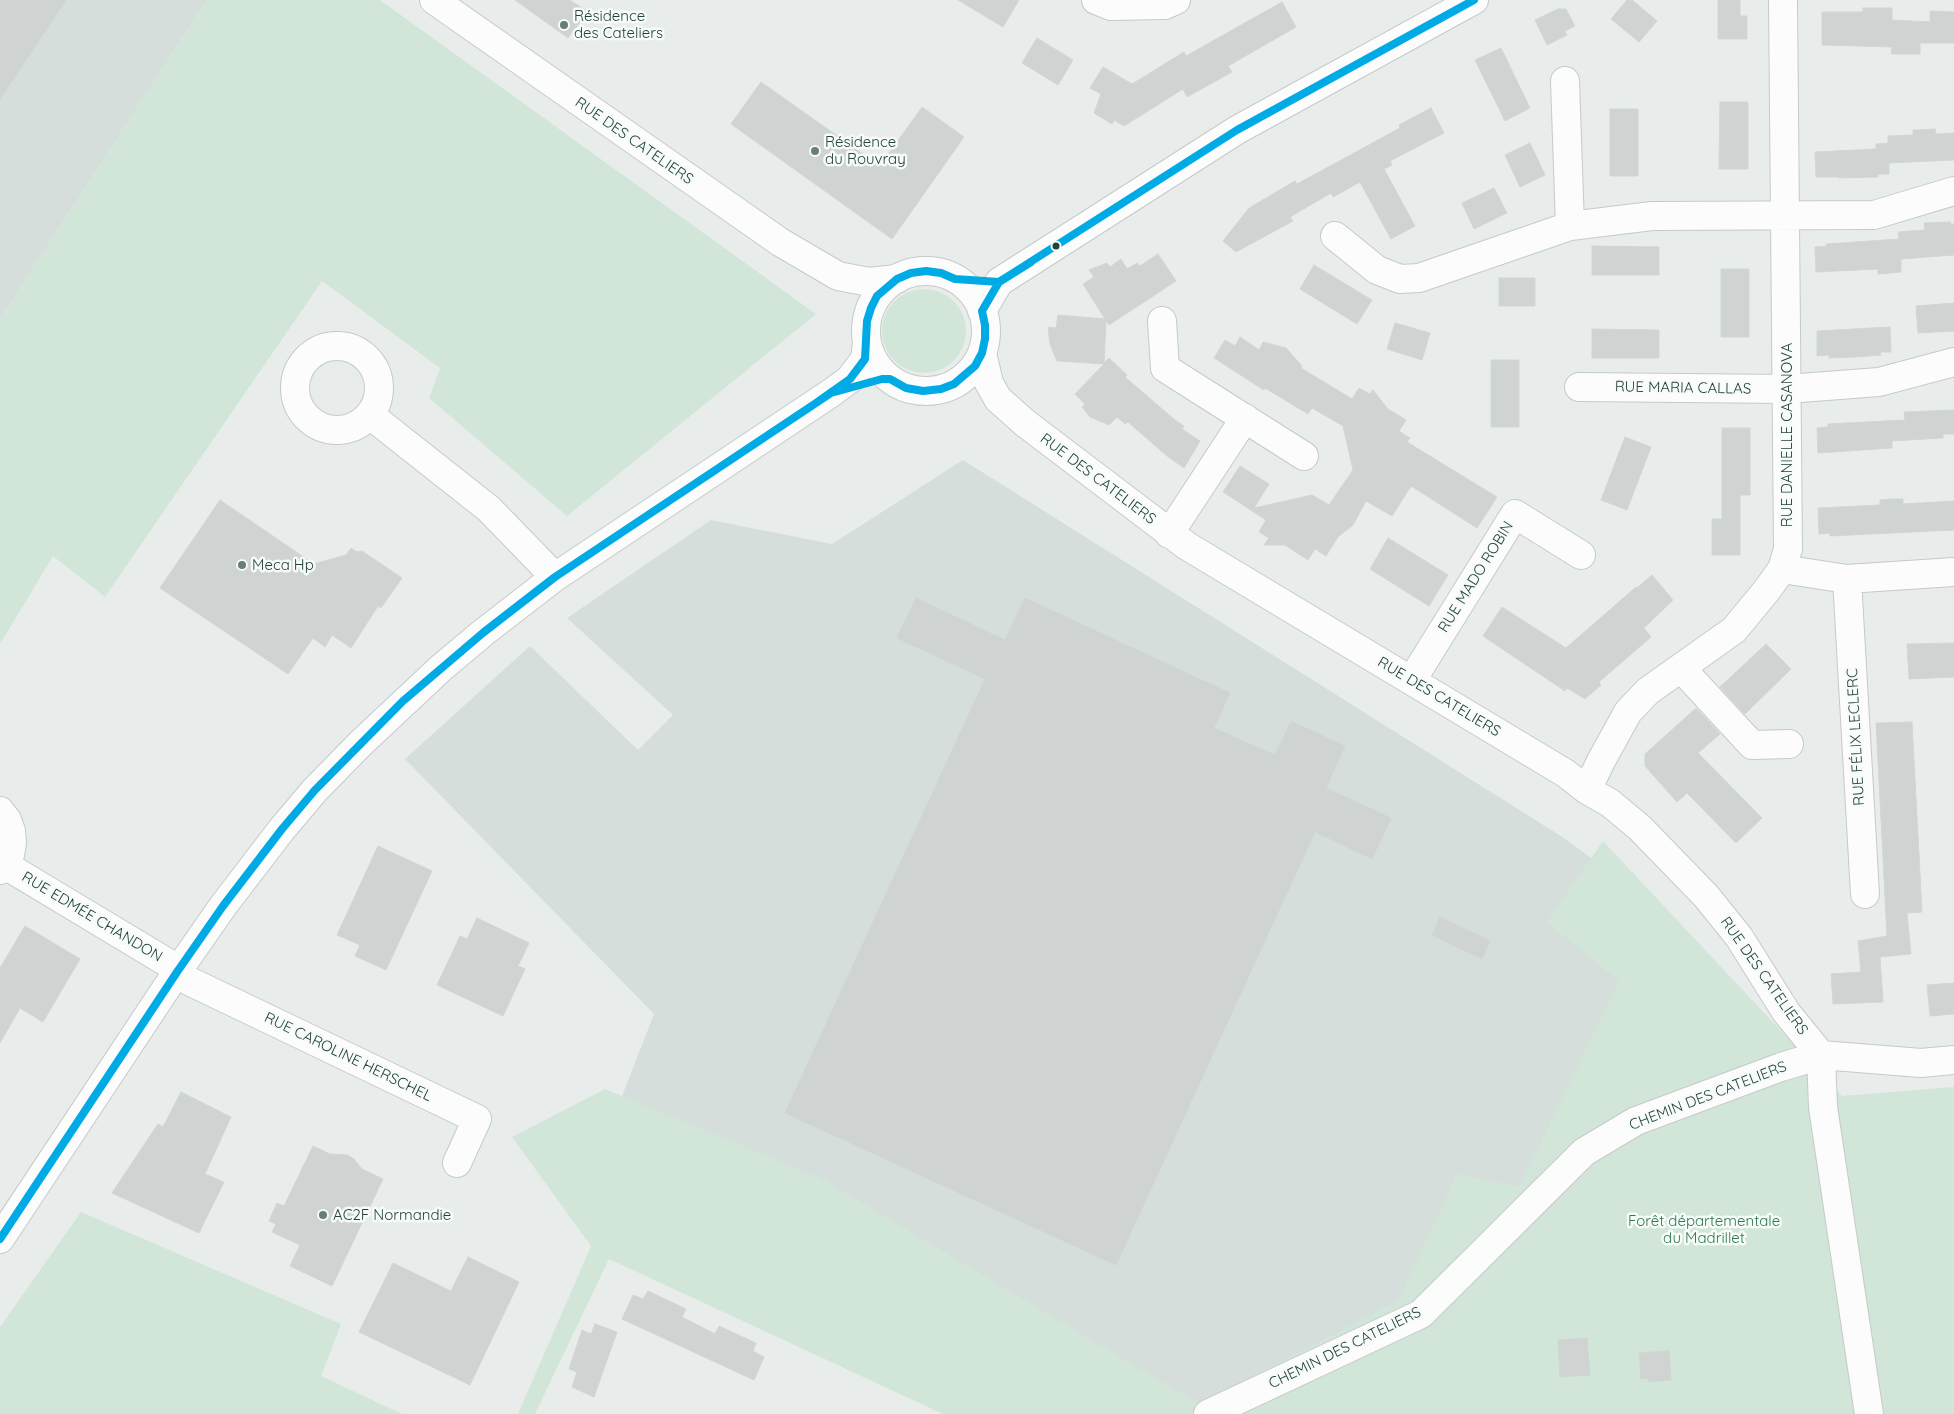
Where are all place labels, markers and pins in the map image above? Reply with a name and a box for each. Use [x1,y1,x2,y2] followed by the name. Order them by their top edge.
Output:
[574,7,663,42] place label: Résidence des Cateliers
[558,19,570,31] marker: Résidence des Cateliers
[825,133,906,168] place label: Résidence du Rouvray
[809,145,821,157] marker: Résidence du Rouvray
[1051,241,1061,251] unlabelled marker
[252,556,314,574] place label: Meca Hp
[236,559,248,571] marker: Meca Hp
[333,1206,451,1224] place label: AC2F Normandie
[317,1209,329,1221] marker: AC2F Normandie

